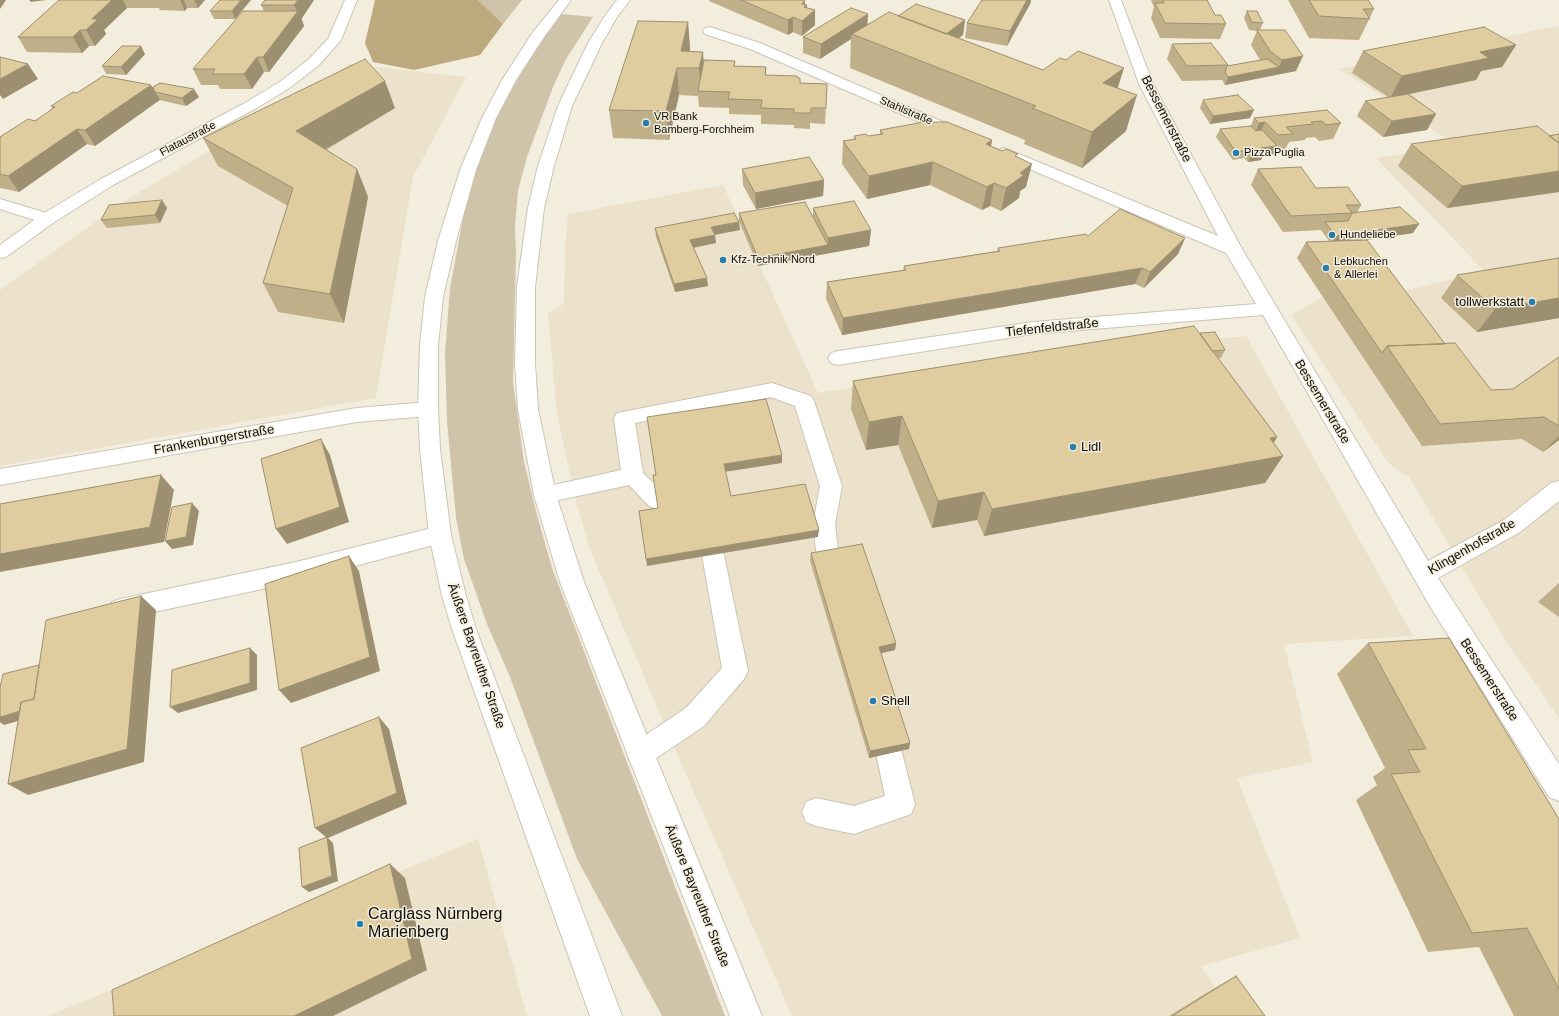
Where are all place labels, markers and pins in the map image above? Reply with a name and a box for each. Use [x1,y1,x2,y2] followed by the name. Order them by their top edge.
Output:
[654,110,754,136] place label: VR Bank Bamberg-Forchheim
[641,118,651,128] marker: VR Bank Bamberg-Forchheim
[1244,146,1305,160] place label: Pizza Puglia
[1231,148,1241,158] marker: Pizza Puglia
[1340,228,1396,242] place label: Hundeliebe
[1327,230,1337,240] marker: Hundeliebe
[731,253,815,267] place label: Kfz-Technik Nord
[718,255,728,265] marker: Kfz-Technik Nord
[1334,255,1388,281] place label: Lebkuchen & Allerlei
[1321,263,1331,273] marker: Lebkuchen & Allerlei
[1455,294,1524,310] place label: tollwerkstatt
[1527,297,1537,307] marker: tollwerkstatt
[1081,439,1101,455] place label: Lidl
[1068,442,1078,452] marker: Lidl
[881,693,910,709] place label: Shell
[868,696,878,706] marker: Shell
[368,905,502,943] place label: Carglass Nürnberg Marienberg
[355,919,365,929] marker: Carglass Nürnberg Marienberg

